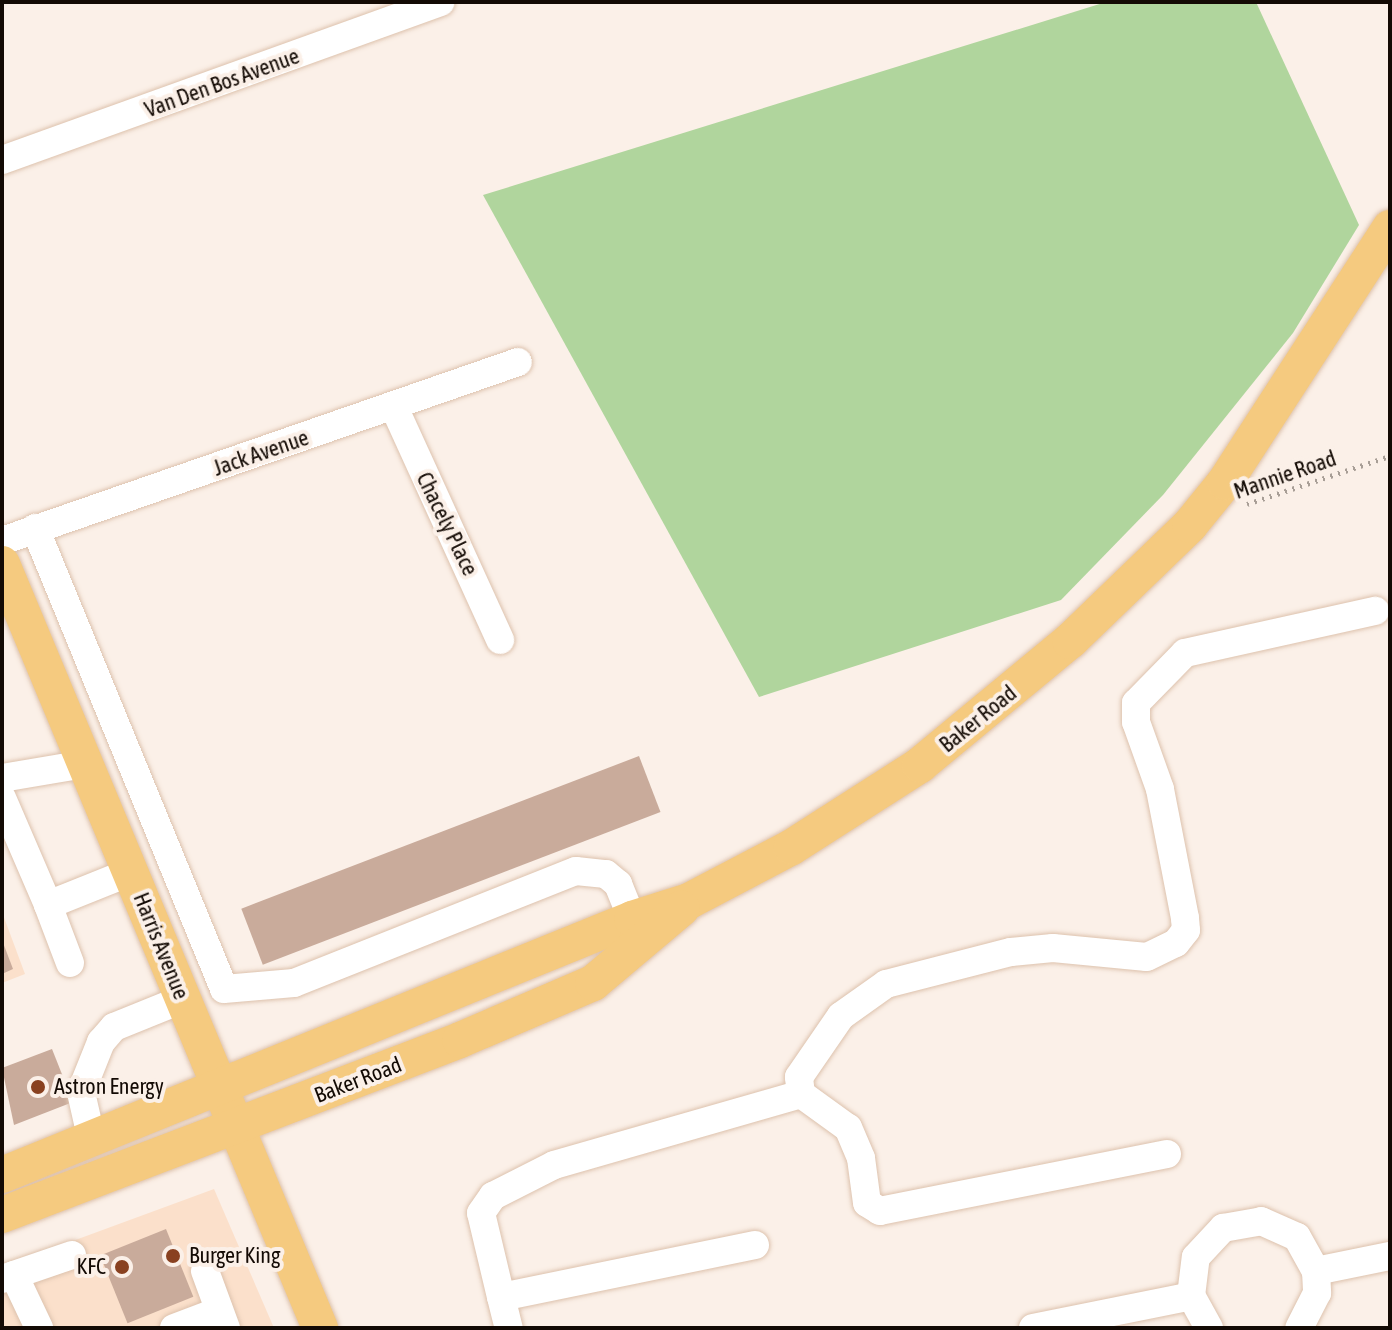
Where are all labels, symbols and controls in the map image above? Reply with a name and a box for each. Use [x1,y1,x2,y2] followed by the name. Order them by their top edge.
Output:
[141,43,303,123] street label: Van Den Bos Avenue
[210,424,312,482] street label: Jack Avenue
[1230,445,1340,505] street label: Mannie Road
[411,468,483,580] street label: Chacely Place
[934,680,1022,758] street label: Baker Road
[128,889,194,1003] street label: Harris Avenue
[311,1051,405,1109] street label: Baker Road
[54,1074,164,1100] place label: Astron Energy
[29,1078,47,1096] marker: Astron Energy
[189,1243,280,1269] place label: Burger King
[164,1247,182,1265] marker: Burger King
[76,1254,106,1280] place label: KFC
[113,1258,131,1276] marker: KFC

